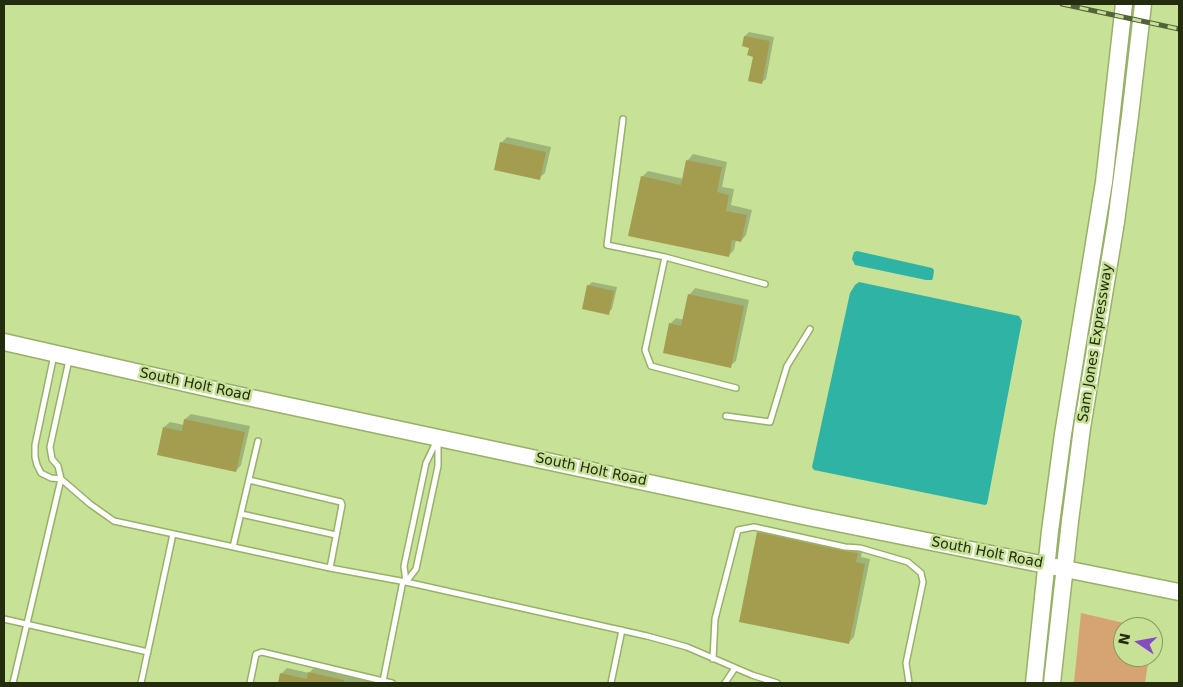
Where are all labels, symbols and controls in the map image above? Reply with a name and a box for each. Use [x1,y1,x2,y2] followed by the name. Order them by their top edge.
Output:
[1075,262,1117,424] street label: Sam Jones Expressway
[138,365,252,405] street label: South Holt Road
[534,450,648,490] street label: South Holt Road
[930,534,1044,572] street label: South Holt Road
[1113,617,1163,667] north arrow
[1115,632,1133,646] text: N

